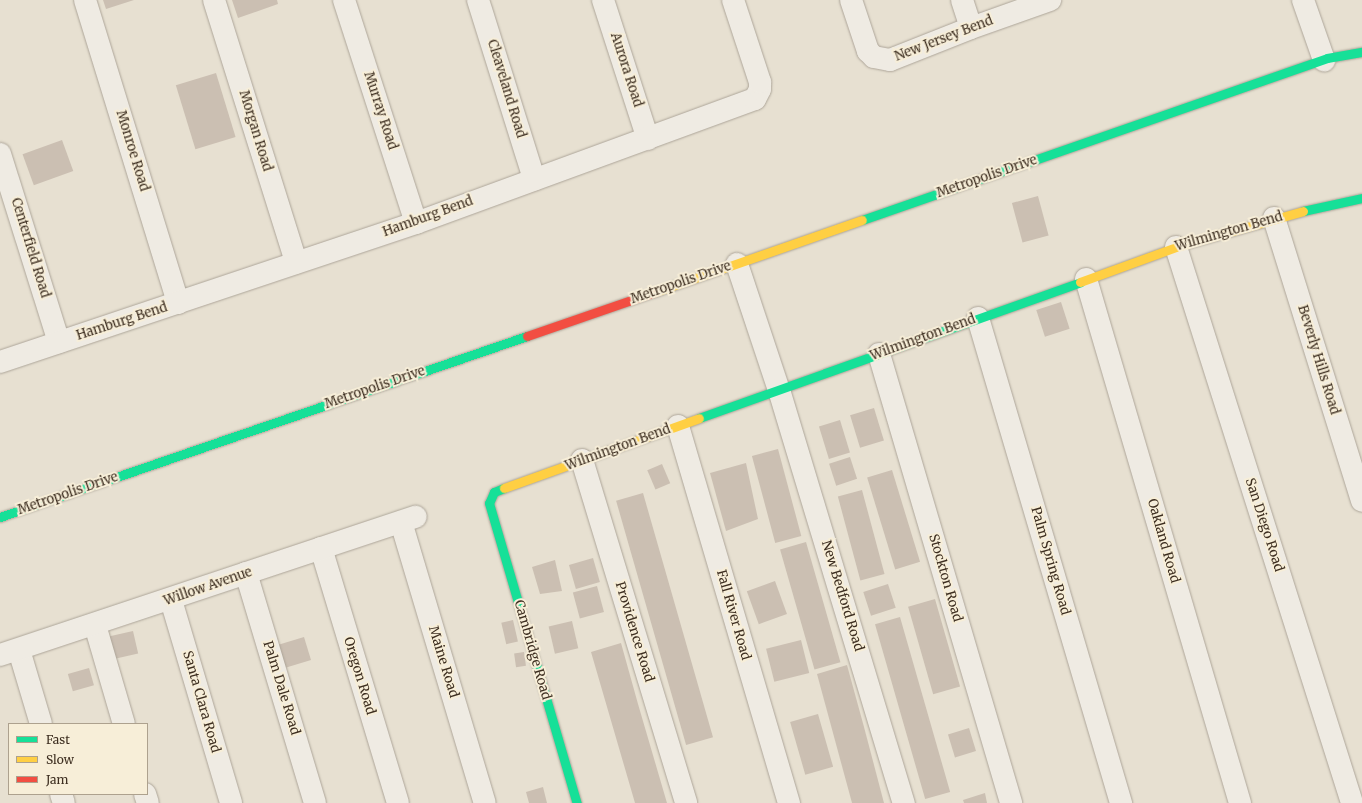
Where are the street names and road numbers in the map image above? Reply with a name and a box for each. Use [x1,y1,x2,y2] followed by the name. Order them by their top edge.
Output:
[893,13,995,65] street label: New Jersey Bend
[607,31,645,109] street label: Aurora Road
[484,38,528,140] street label: Cleaveland Road
[360,70,400,152] street label: Murray Road
[235,89,275,173] street label: Morgan Road
[112,109,152,193] street label: Monroe Road
[935,153,1039,201] street label: Metropolis Drive
[381,193,475,241] street label: Hamburg Bend
[7,196,53,300] street label: Centerfield Road
[1173,209,1285,255] street label: Wilmington Bend
[629,259,733,307] street label: Metropolis Drive
[75,300,169,344] street label: Hamburg Bend
[1294,303,1342,417] street label: Beverly Hills Road
[868,312,978,364] street label: Wilmington Bend
[323,364,427,412] street label: Metropolis Drive
[563,422,673,474] street label: Wilmington Bend
[16,470,120,518] street label: Metropolis Drive
[1242,476,1286,574] street label: San Diego Road
[1144,497,1182,585] street label: Oakland Road
[1027,505,1073,617] street label: Palm Spring Road
[925,532,965,624] street label: Stockton Road
[818,539,866,653] street label: New Bedford Road
[162,565,254,609] street label: Willow Avenue
[713,568,753,662] street label: Fall River Road
[611,580,657,684] street label: Providence Road
[510,598,554,702] street label: Cambridge Road
[425,624,461,700] street label: Maine Road
[340,635,378,717] street label: Oregon Road
[259,639,303,737] street label: Palm Dale Road
[179,649,223,755] street label: Santa Clara Road

